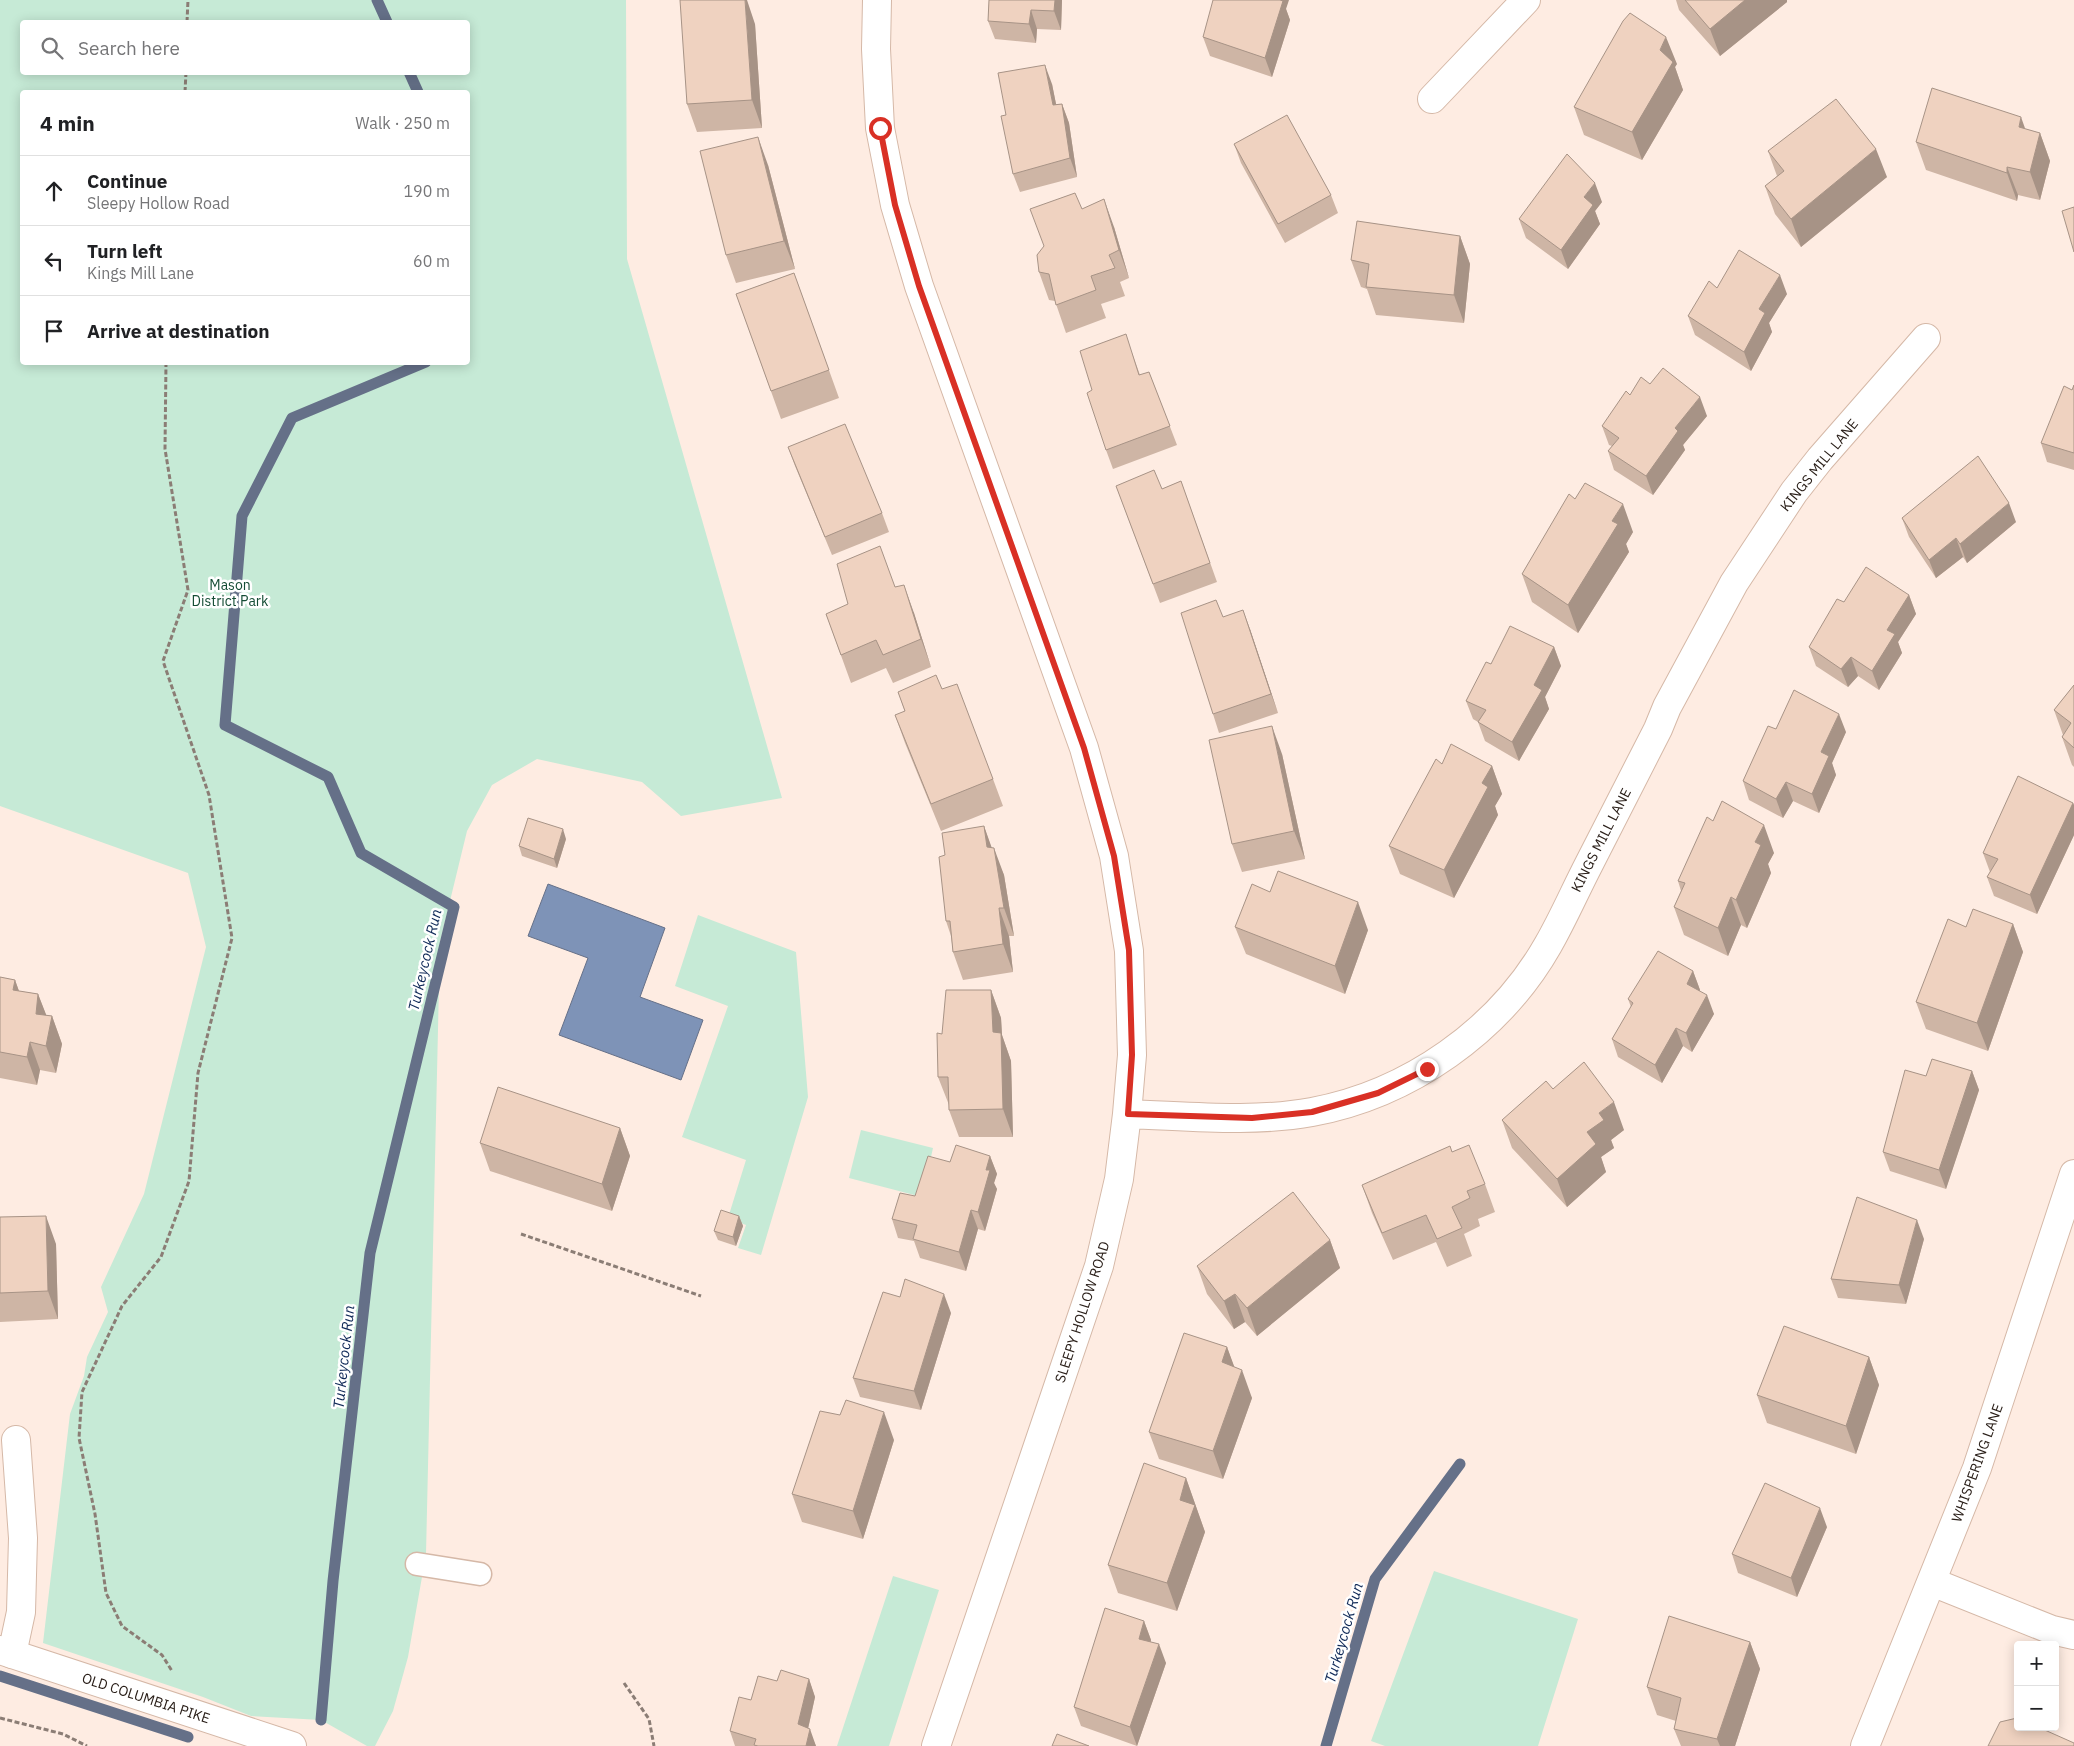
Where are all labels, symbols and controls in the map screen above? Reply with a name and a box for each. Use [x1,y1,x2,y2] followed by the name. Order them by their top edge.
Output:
[20,20,470,75] search box
[38,34,66,62] icon: search
[78,36,180,60] text: Search here
[40,109,95,137] text: 4 min
[355,113,450,133] text: Walk · 250 m
[869,117,892,140] route start
[87,169,167,193] text: Continue
[40,177,68,205] icon: ahead
[403,181,450,201] text: 190 m
[87,193,230,213] text: Sleepy Hollow Road
[87,239,163,263] text: Turn left
[40,247,68,275] icon: left
[413,251,450,271] text: 60 m
[87,263,194,283] text: Kings Mill Lane
[40,317,68,345] icon: arrive
[87,319,270,343] text: Arrive at destination
[1776,415,1862,515] street label: KINGS MILL LANE
[192,576,269,610] park label: Mason District Park
[1567,785,1635,895] street label: KINGS MILL LANE
[404,907,445,1013] water label: Turkeycock Run
[1416,1058,1439,1081] route end
[1051,1239,1113,1385] street label: SLEEPY HOLLOW ROAD
[329,1304,358,1410] water label: Turkeycock Run
[1947,1401,2007,1525] street label: WHISPERING LANE
[1320,1580,1367,1685] water label: Turkeycock Run
[2014,1641,2059,1731] map controls
[2014,1641,2059,1686] button: +
[80,1669,212,1727] street label: OLD COLUMBIA PIKE
[2014,1686,2059,1731] button: −

